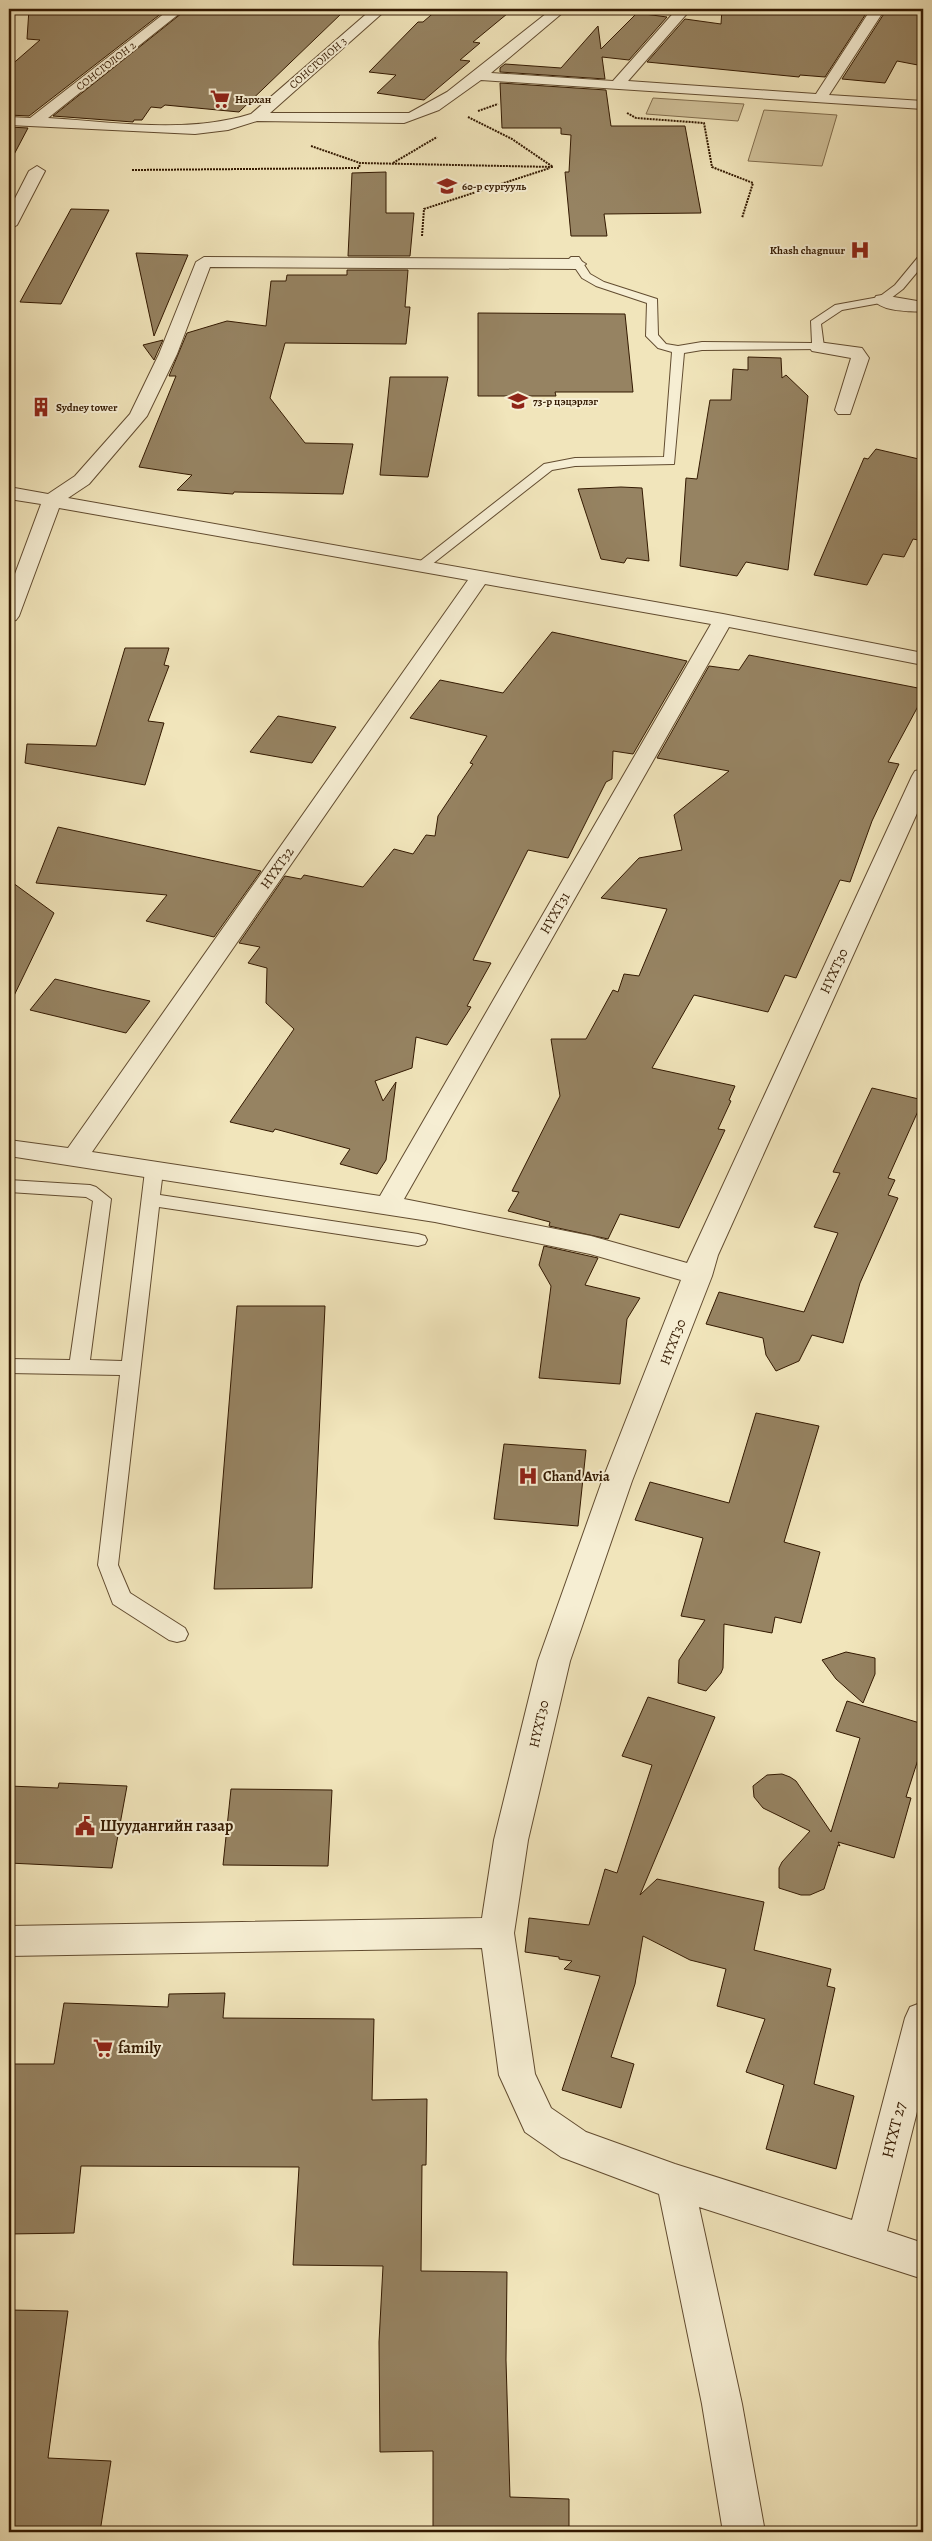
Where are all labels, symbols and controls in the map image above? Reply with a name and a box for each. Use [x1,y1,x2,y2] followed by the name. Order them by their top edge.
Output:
[286,34,350,92] street label: СОНСГОЛОН 3
[73,38,139,94] street label: СОНСГОЛОН 2
[209,88,231,110] supermarket icon: Нархан
[235,92,272,107] place label: Нархан
[436,175,458,197] school or university icon: 60-р сургууль
[462,179,526,194] place label: 60-р сургууль
[849,239,871,261] hospital icon: Khash chagnuur
[770,243,845,258] place label: Khash chagnuur
[507,390,529,412] school or university icon: 73-р цэцэрлэг
[533,394,598,409] place label: 73-р цэцэрлэг
[30,396,52,418] building icon: Sydney tower
[56,400,118,415] place label: Sydney tower
[256,843,299,893] street label: НҮХТ32
[535,888,575,937] street label: НҮХТ31
[815,945,853,997] street label: НҮХТ30
[656,1316,690,1368] street label: НҮХТ30
[517,1465,539,1487] hospital icon: Chand Avia
[543,1467,610,1486] place label: Chand Avia
[524,1698,554,1750] street label: НҮХТ30
[74,1815,96,1837] public building icon: Шуудангийн газар
[100,1815,234,1837] place label: Шуудангийн газар
[92,2037,114,2059] supermarket icon: family
[118,2037,161,2059] place label: family
[876,2099,912,2160] street label: НҮХТ 27

